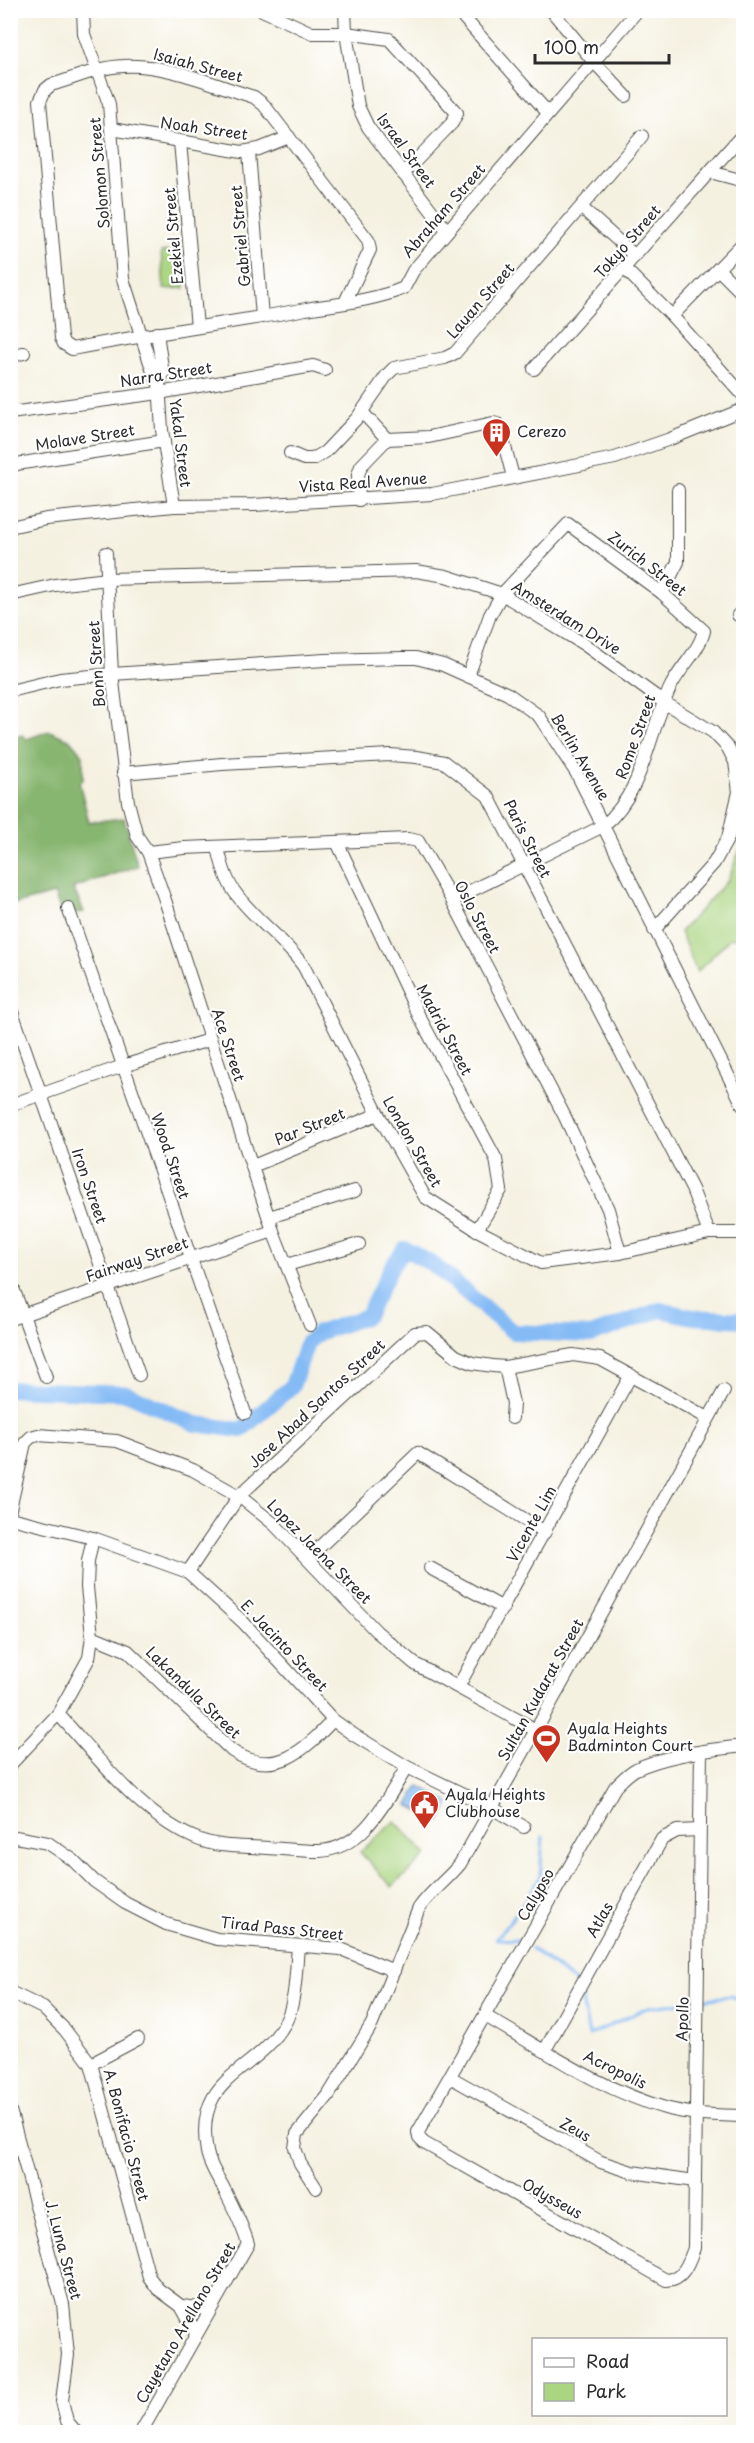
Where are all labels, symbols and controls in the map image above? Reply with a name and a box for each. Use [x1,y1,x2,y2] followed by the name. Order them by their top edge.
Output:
[535,27,668,65] scale bar
[544,33,599,60] text: 100 m
[151,42,246,87] street label: Isaiah Street
[372,108,442,192] street label: Israel Street
[159,110,249,145] street label: Noah Street
[82,117,115,230] street label: Solomon Street
[396,158,490,262] street label: Abraham Street
[224,184,255,288] street label: Gabriel Street
[157,187,188,286] street label: Ezekiel Street
[588,199,665,283] street label: Tokyo Street
[440,257,519,343] street label: Lauan Street
[118,355,213,392] street label: Narra Street
[165,397,198,489] street label: Yakal Street
[480,416,512,458] building icon: Cerezo
[33,417,136,456] street label: Molave Street
[517,419,566,442] place label: Cerezo
[298,466,428,497] street label: Vista Real Avenue
[604,525,692,601] street label: Zurich Street
[508,574,626,660] street label: Amsterdam Drive
[81,620,110,708] street label: Bonn Street
[609,691,661,782] street label: Rome Street
[546,708,616,804] street label: Berlin Avenue
[499,795,558,882] street label: Paris Street
[450,876,507,957] street label: Oslo Street
[412,979,479,1079] street label: Madrid Street
[207,1005,252,1084] street label: Ace Street
[378,1092,449,1191] street label: London Street
[271,1101,348,1150] street label: Par Street
[146,1109,197,1202] street label: Wood Street
[67,1145,114,1226] street label: Iron Street
[82,1230,191,1287] street label: Fairway Street
[242,1333,390,1473] street label: Jose Abad Santos Street
[500,1481,561,1566] street label: Vicente Lim
[262,1493,378,1609] street label: Lopez Jaena Street
[236,1594,334,1696] street label: E. Jacinto Street
[491,1614,588,1765] street label: Sultan Kudarat Street
[141,1640,247,1743] street label: Lakandula Street
[567,1716,693,1756] place label: Ayala Heights Badminton Court
[530,1722,562,1764] sports icon: Ayala Heights Badminton Court
[445,1782,545,1822] place label: Ayala Heights Clubhouse
[408,1788,440,1830] public building icon: Ayala Heights Clubhouse
[510,1864,559,1925] street label: Calypso
[580,1897,618,1941] street label: Atlas
[220,1910,345,1945] street label: Tirad Pass Street
[669,1996,694,2042] street label: Apollo
[580,2043,651,2094] street label: Acropolis
[99,2066,156,2203] street label: A. Bonifacio Street
[556,2111,596,2147] street label: Zeus
[518,2172,587,2224] street label: Odysseus
[40,2197,89,2302] street label: J. Luna Street
[129,2237,240,2407] street label: Cayetano Arellano Street
[532,2338,727,2416] legend
[586,2347,630,2374] text: Road
[586,2377,626,2404] text: Park

